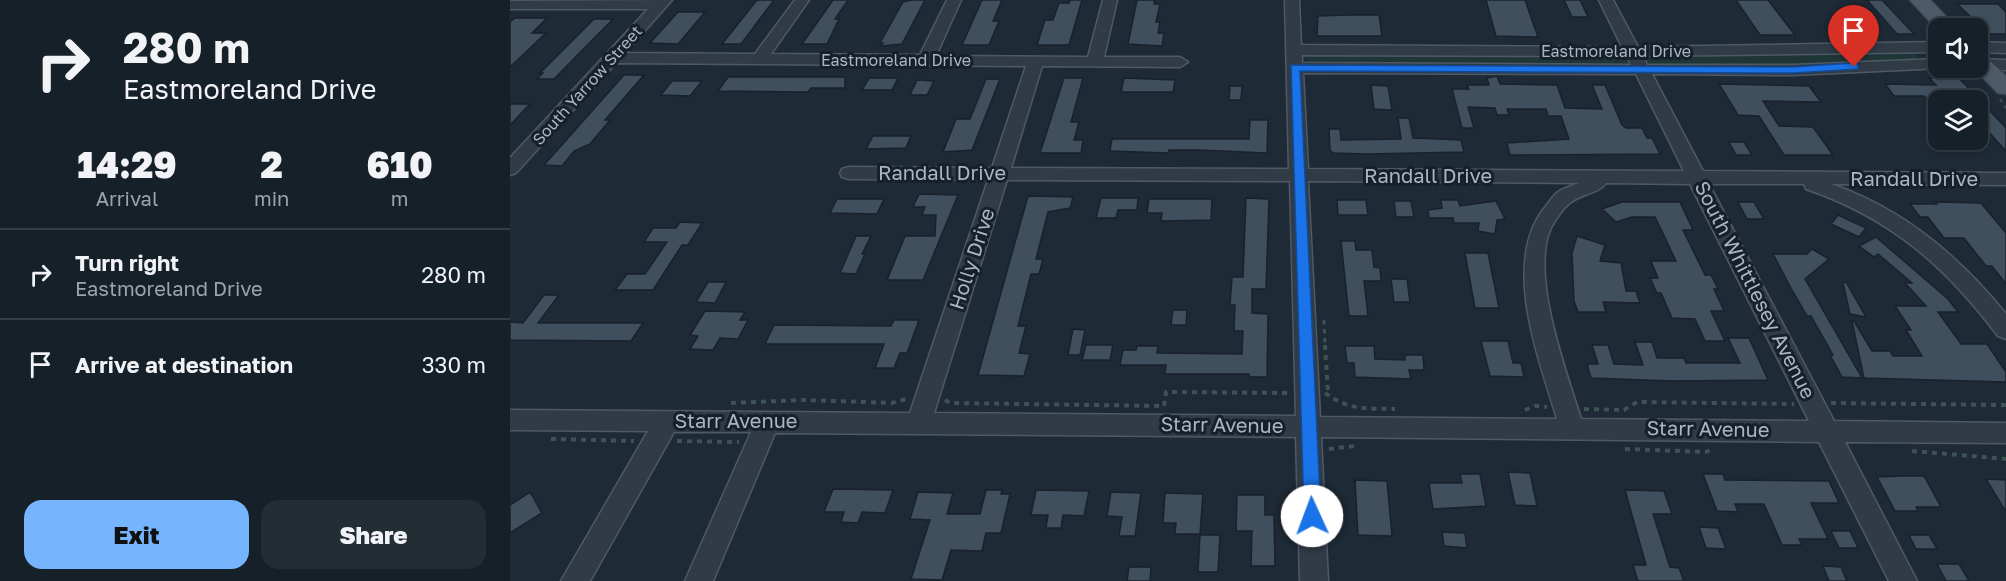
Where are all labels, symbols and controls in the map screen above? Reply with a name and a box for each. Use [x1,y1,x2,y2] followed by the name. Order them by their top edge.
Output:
[1828,5,1879,67] pin
[1837,14,1870,47] icon: arrive
[1928,18,1988,150] map controls
[1928,18,1988,78] button: sound
[528,21,646,149] street label: South Yarrow Street
[123,22,250,72] text: 280 m
[24,24,102,102] icon: right
[1541,41,1691,61] street label: Eastmoreland Drive
[821,50,971,70] street label: Eastmoreland Drive
[123,73,376,105] text: Eastmoreland Drive
[1928,90,1988,150] button: layers
[77,143,177,186] text: 14:29
[260,143,283,186] text: 2
[367,143,433,186] text: 610
[878,160,1006,184] street label: Randall Drive
[1364,163,1492,187] street label: Randall Drive
[1850,166,1978,190] street label: Randall Drive
[1690,177,1821,402] street label: South Whittlesey Avenue
[96,186,158,210] text: Arrival
[254,186,289,210] text: min
[391,186,408,210] text: m
[943,205,999,313] street label: Holly Drive
[75,249,179,276] text: Turn right
[24,258,57,291] icon: right
[421,261,486,288] text: 280 m
[75,276,263,300] text: Eastmoreland Drive
[24,348,57,381] icon: arrive
[75,351,293,378] text: Arrive at destination
[422,351,486,378] text: 330 m
[675,408,797,432] street label: Starr Avenue
[1160,411,1284,437] street label: Starr Avenue
[1646,415,1770,441] street label: Starr Avenue
[1280,484,1344,548] position arrow
[24,500,249,569] button: Exit
[261,500,486,569] button: Share

